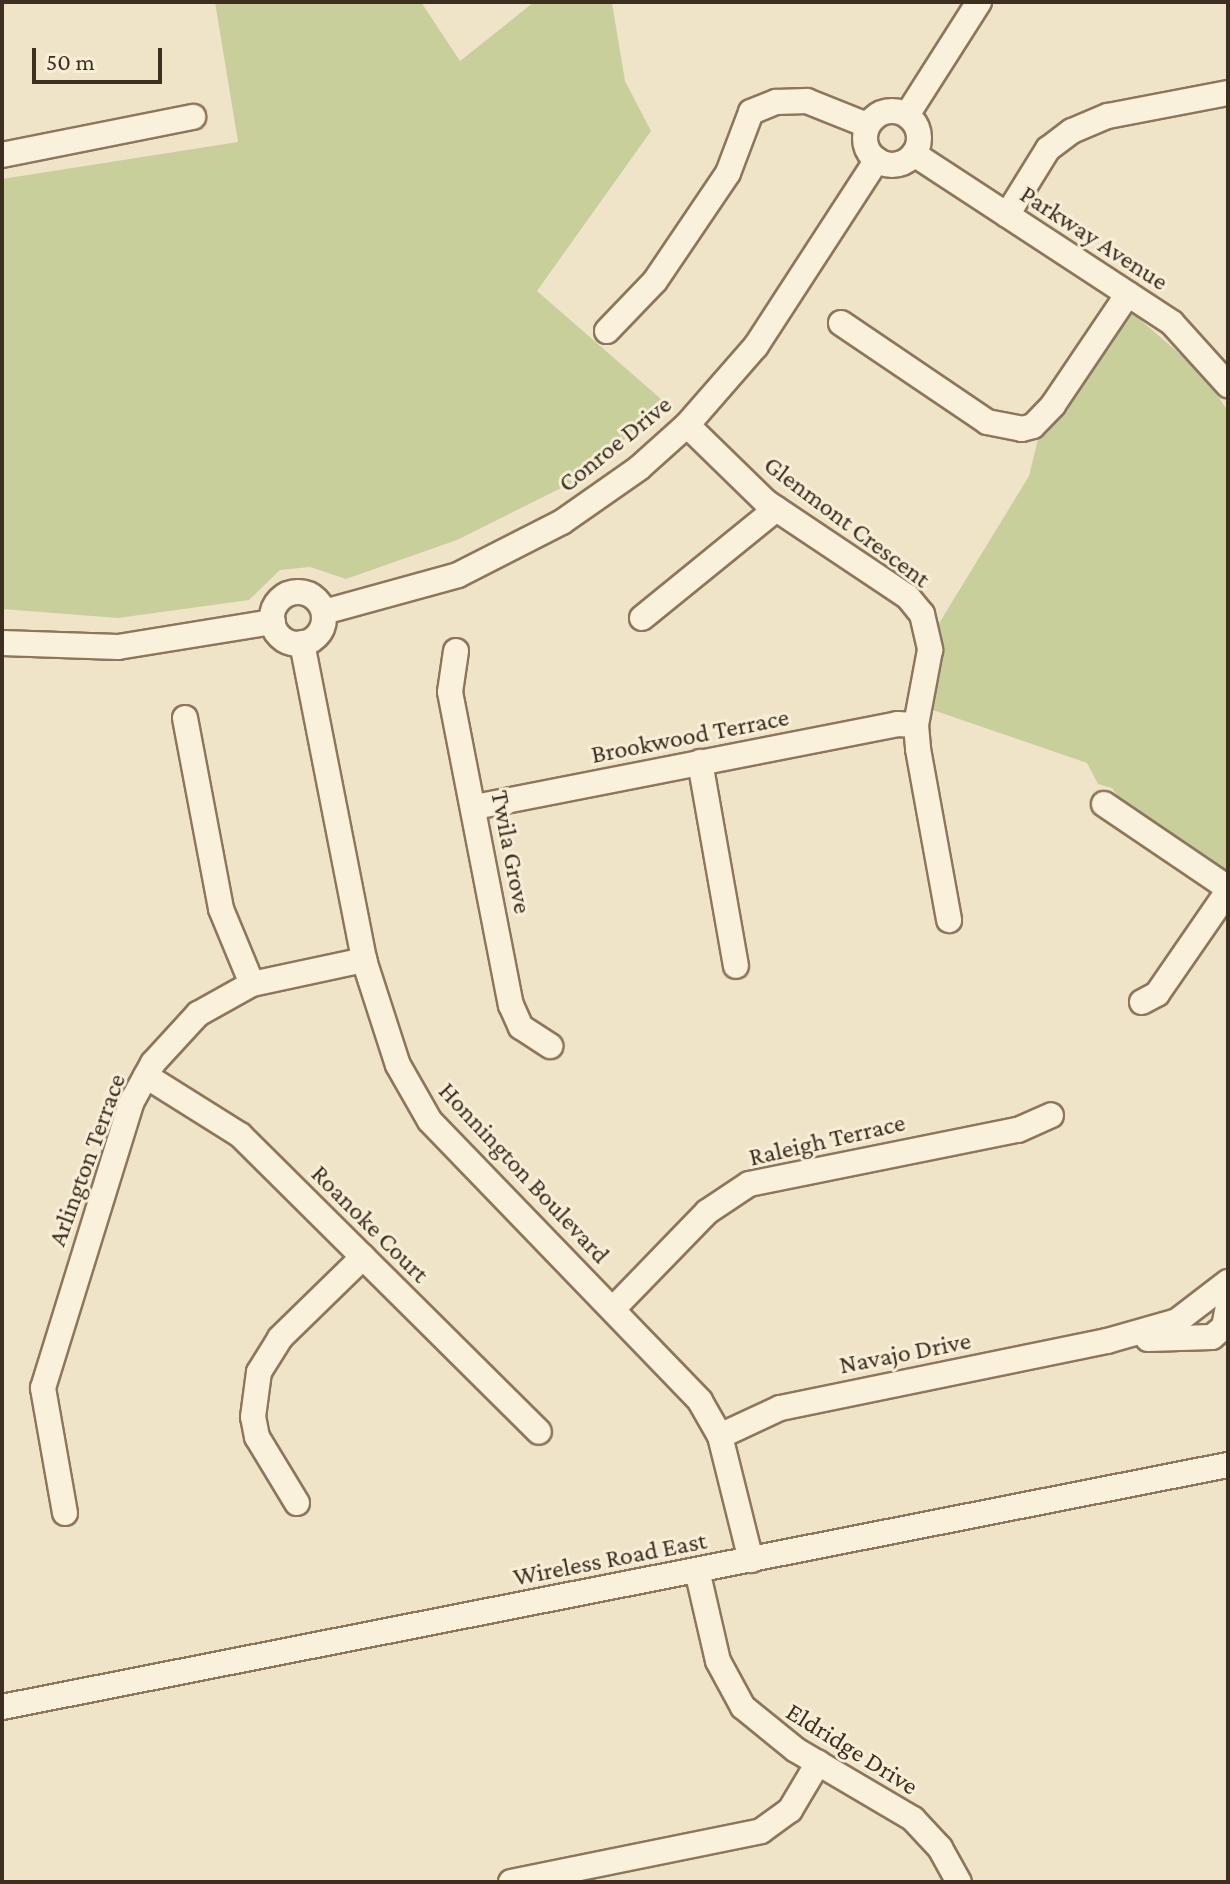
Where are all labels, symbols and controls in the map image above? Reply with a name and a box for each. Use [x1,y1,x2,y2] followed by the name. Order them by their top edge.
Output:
[36,32,166,82] scale bar
[46,48,95,75] text: 50 m
[1014,179,1174,297] street label: Parkway Avenue
[552,389,678,499] street label: Conroe Drive
[758,449,936,595] street label: Glenmont Crescent
[589,702,791,770] street label: Brookwood Terrace
[484,788,538,916] street label: Twila Grove
[41,1070,133,1250] street label: Arlington Terrace
[432,1076,616,1270] street label: Honnington Boulevard
[746,1107,908,1173] street label: Raleigh Terrace
[304,1158,436,1290] street label: Roanoke Court
[837,1325,973,1381] street label: Navajo Drive
[511,1525,709,1593] street label: Wireless Road East
[780,1696,924,1802] street label: Eldridge Drive

